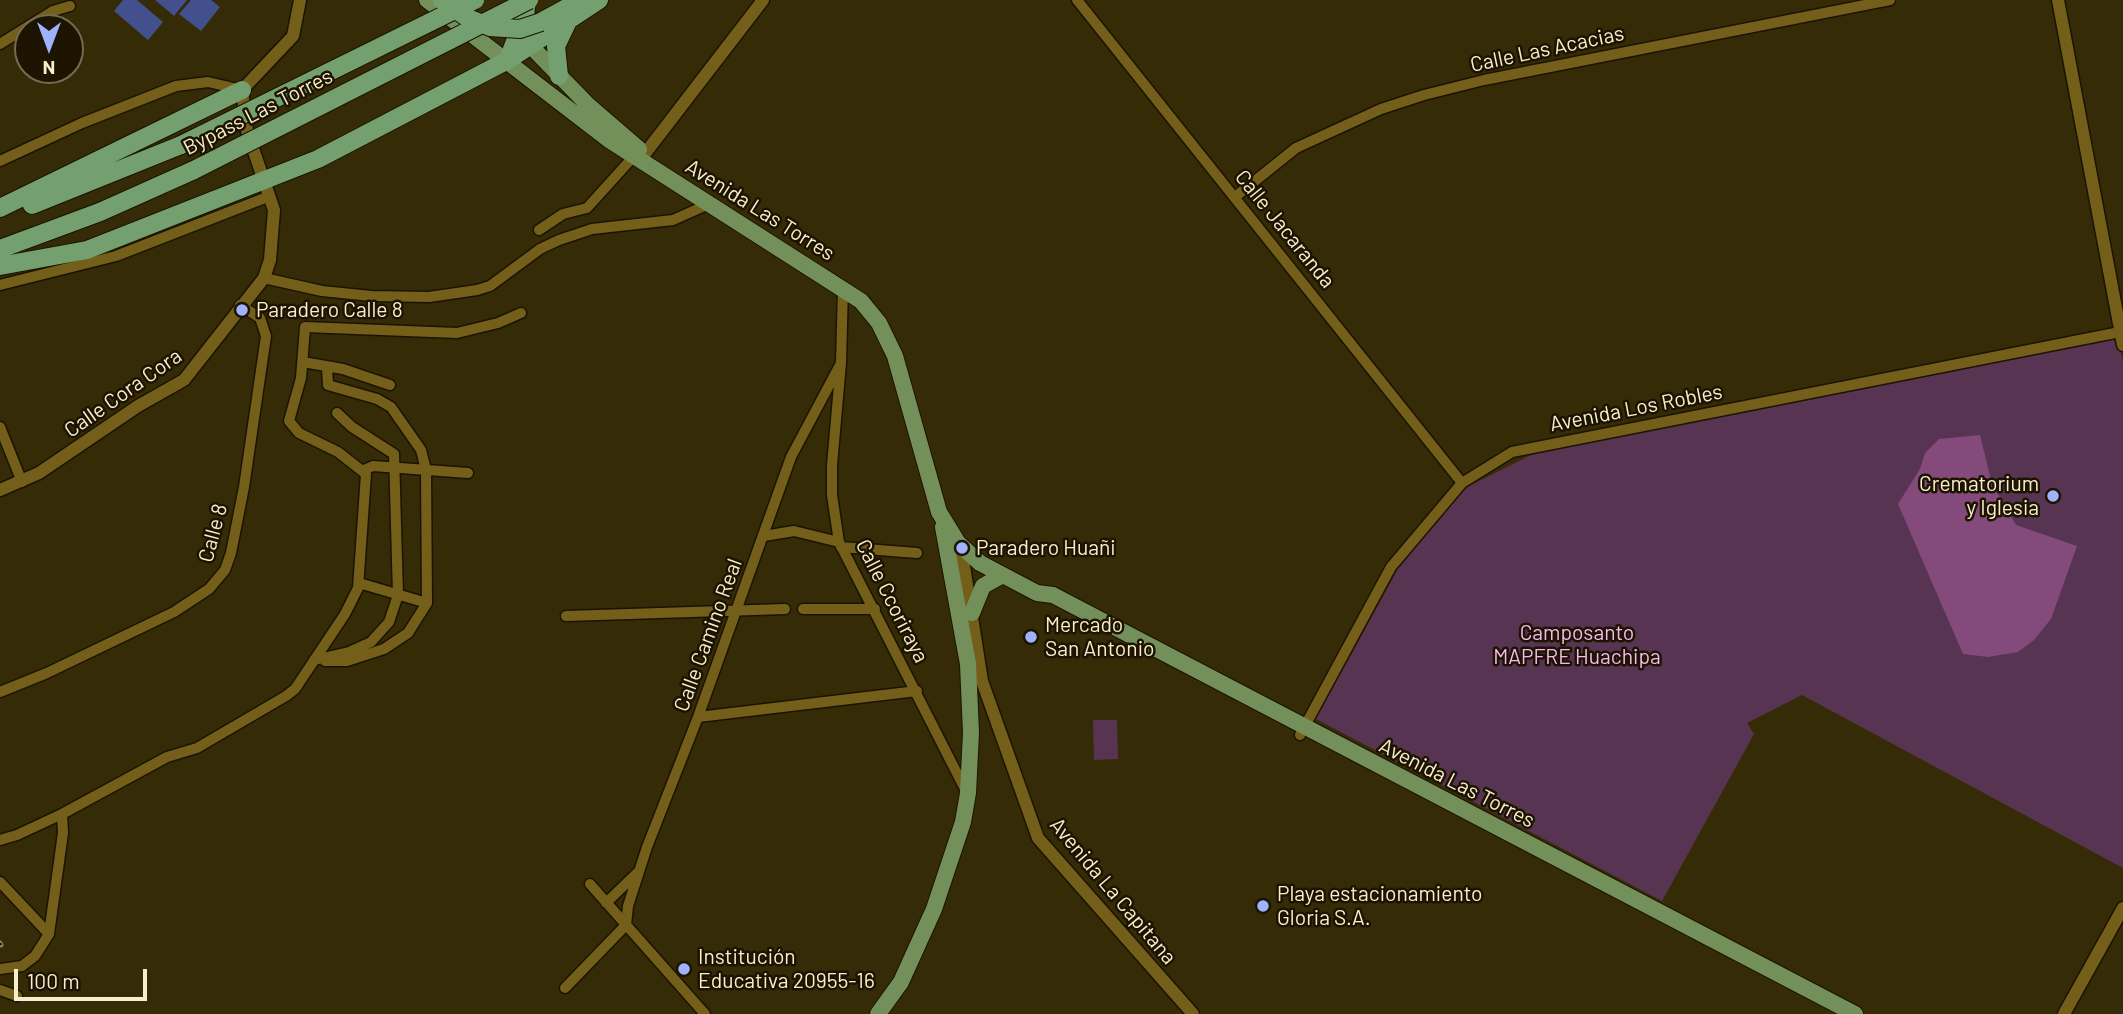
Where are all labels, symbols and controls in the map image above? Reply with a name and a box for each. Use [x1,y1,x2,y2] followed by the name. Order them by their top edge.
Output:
[14,14,84,84] north arrow
[1468,20,1626,78] street label: Calle Las Acacias
[43,57,55,80] text: N
[179,63,337,161] street label: Bypass Las Torres
[681,154,839,266] street label: Avenida Las Torres
[1230,165,1340,293] street label: Calle Jacaranda
[256,297,403,323] place label: Paradero Calle 8
[234,302,250,318] marker: Paradero Calle 8
[59,343,187,443] street label: Calle Cora Cora
[1548,379,1724,437] street label: Avenida Los Robles
[1919,471,2039,521] place label: Crematorium y Iglesia
[2045,488,2061,504] marker: Crematorium y Iglesia
[193,501,233,565] street label: Calle 8
[850,535,934,667] street label: Calle Ccoriraya
[976,535,1116,561] place label: Paradero Huañi
[954,540,970,556] marker: Paradero Huañi
[669,555,747,715] street label: Calle Camino Real
[1045,612,1154,662] place label: Mercado San Antonio
[1493,620,1661,670] park label: Camposanto MAPFRE Huachipa
[1023,629,1039,645] marker: Mercado San Antonio
[1375,733,1539,833] street label: Avenida Las Torres
[1044,813,1182,969] street label: Avenida La Capitana
[1277,881,1482,931] place label: Playa estacionamiento Gloria S.A.
[1255,898,1271,914] marker: Playa estacionamiento Gloria S.A.
[698,944,875,994] place label: Institución Educativa 20955-16
[18,954,150,998] scale bar
[676,961,692,977] marker: Institución Educativa 20955-16
[27,968,80,993] text: 100 m

